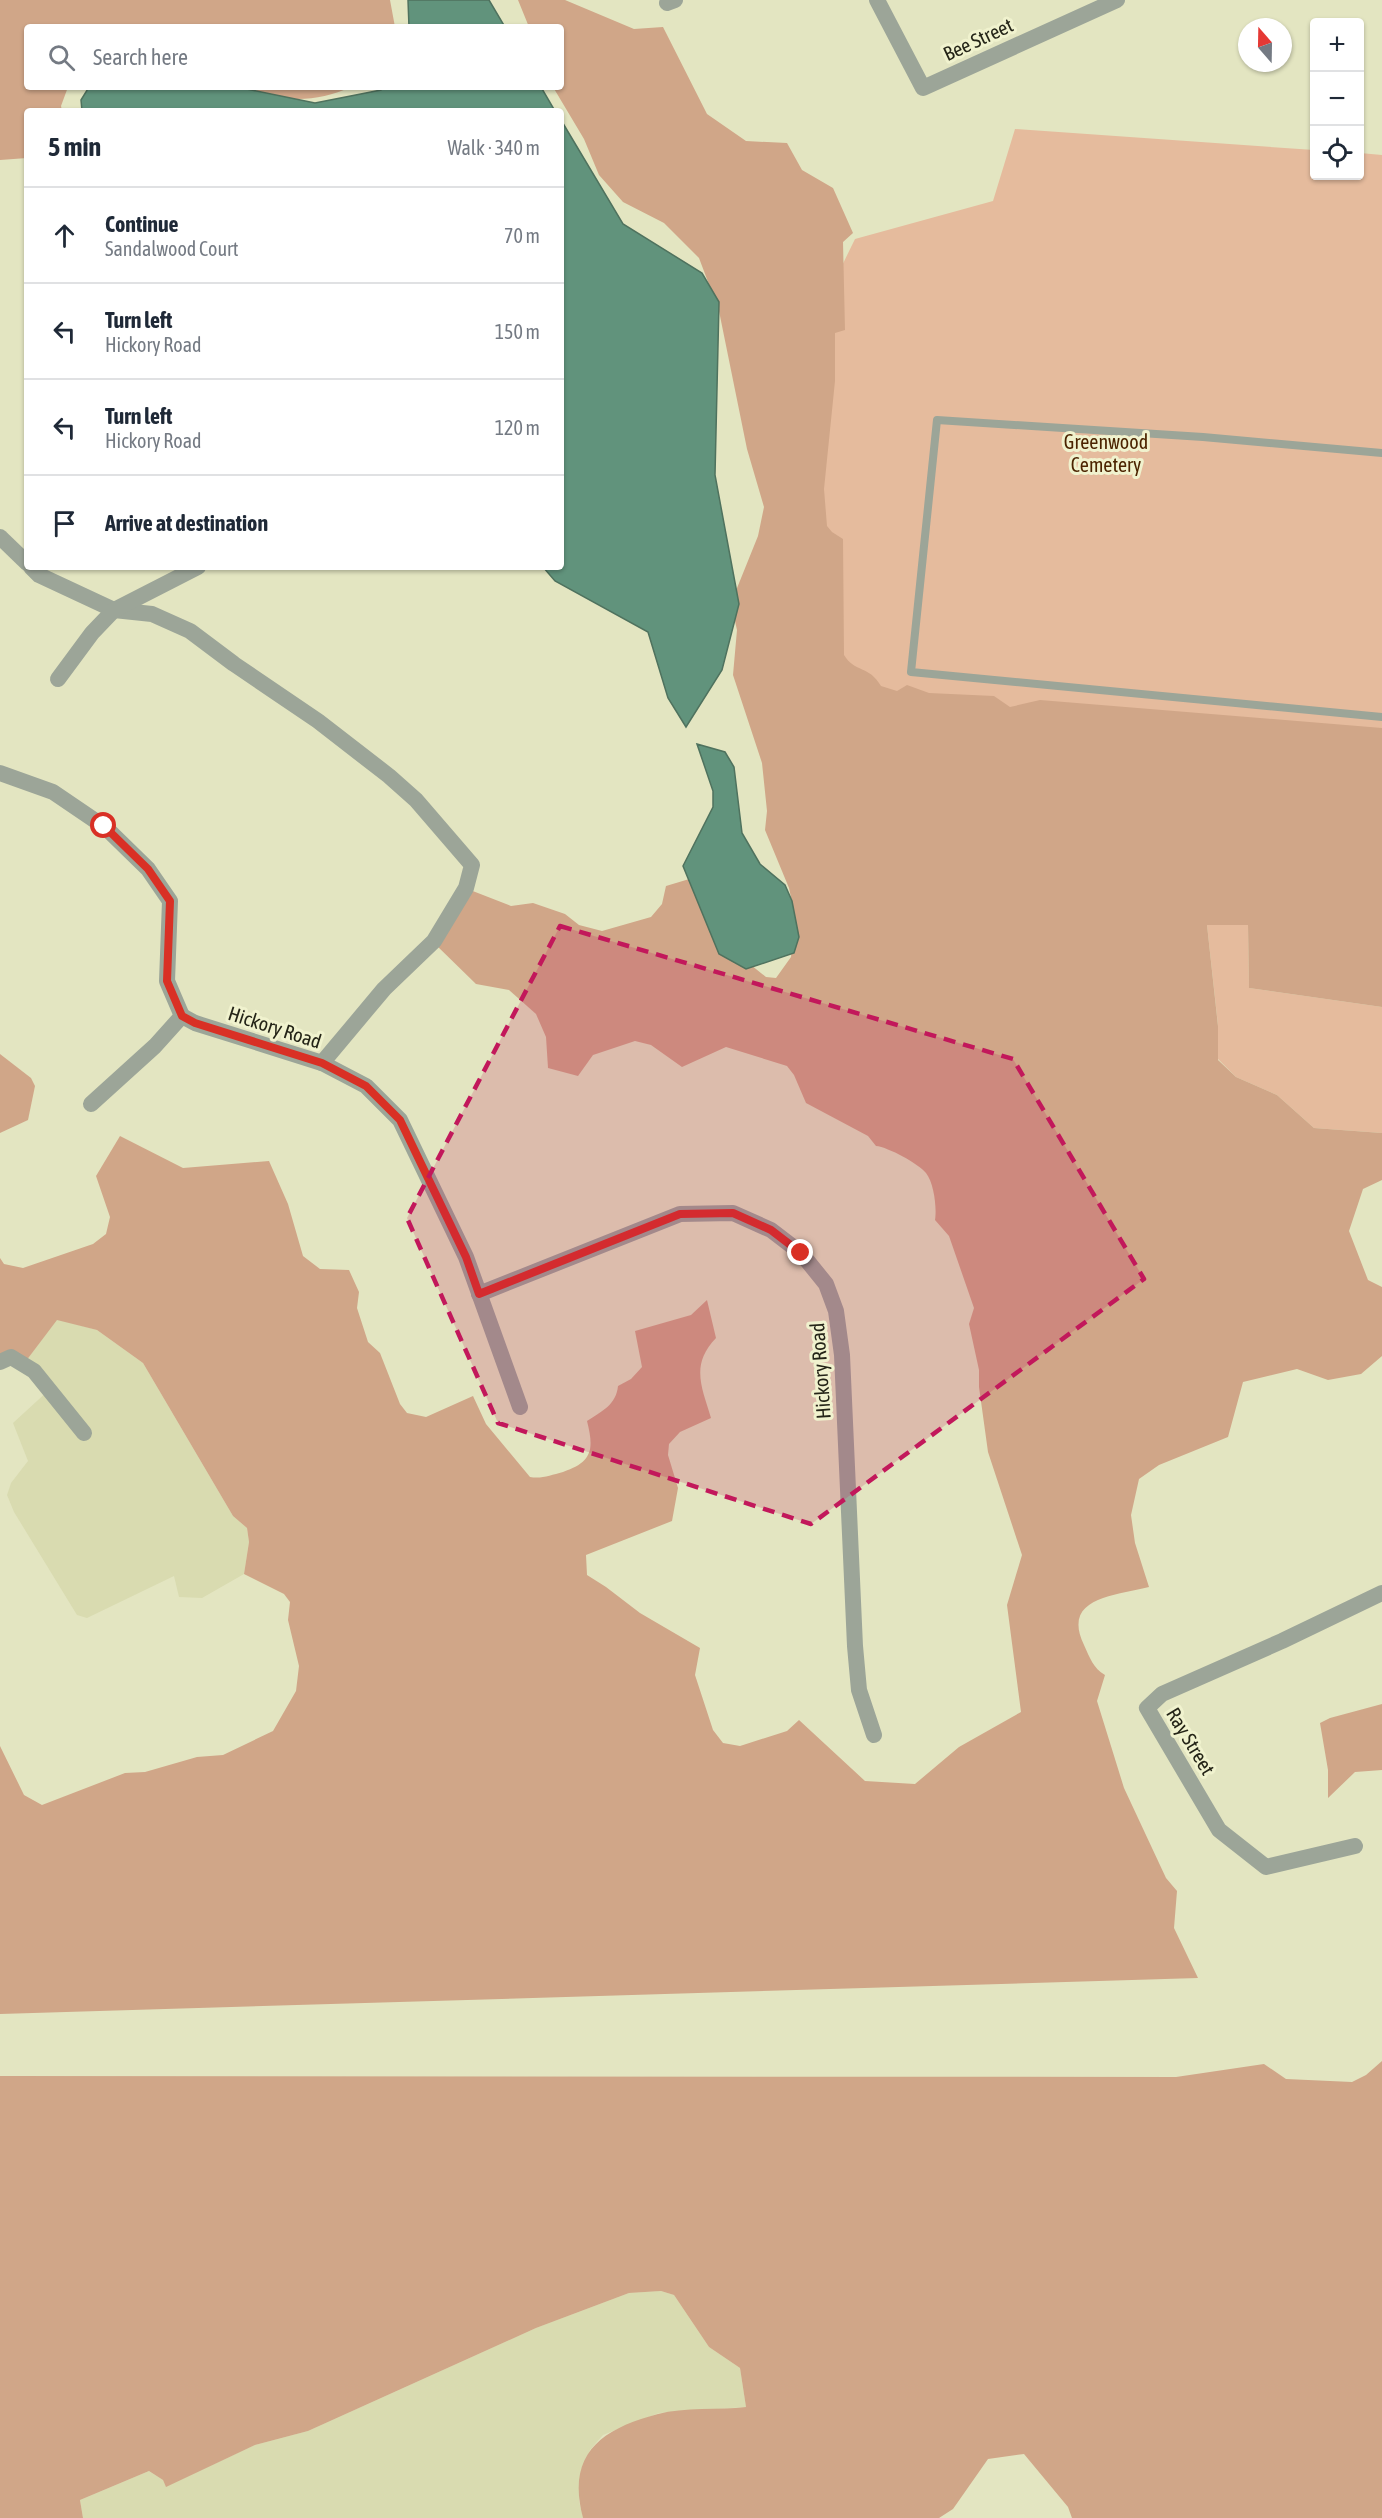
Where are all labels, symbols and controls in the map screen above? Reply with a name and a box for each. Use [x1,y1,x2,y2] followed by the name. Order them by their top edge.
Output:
[940,13,1017,65] street label: Bee Street
[1238,18,1292,72] north arrow
[1310,18,1364,180] map controls
[1310,18,1364,72] button: +
[24,24,564,90] search box
[45,41,78,74] icon: search
[93,44,188,70] text: Search here
[1310,72,1364,126] button: −
[1310,126,1364,180] button: locate
[48,132,101,162] text: 5 min
[448,136,540,159] text: Walk · 340 m
[105,211,179,237] text: Continue
[48,219,81,252] icon: ahead
[504,224,540,247] text: 70 m
[105,237,239,260] text: Sandalwood Court
[105,307,172,333] text: Turn left
[48,315,81,348] icon: left
[495,320,540,343] text: 150 m
[105,333,201,356] text: Hickory Road
[105,403,172,429] text: Turn left
[48,411,81,444] icon: left
[495,416,540,439] text: 120 m
[105,429,201,452] text: Hickory Road
[1064,430,1148,476] park label: Greenwood Cemetery
[48,507,81,540] icon: arrive
[105,510,268,536] text: Arrive at destination
[90,812,116,838] route start
[226,1001,324,1053] street label: Hickory Road
[787,1239,813,1265] route end
[805,1322,835,1420] street label: Hickory Road
[1162,1703,1220,1779] street label: Ray Street

